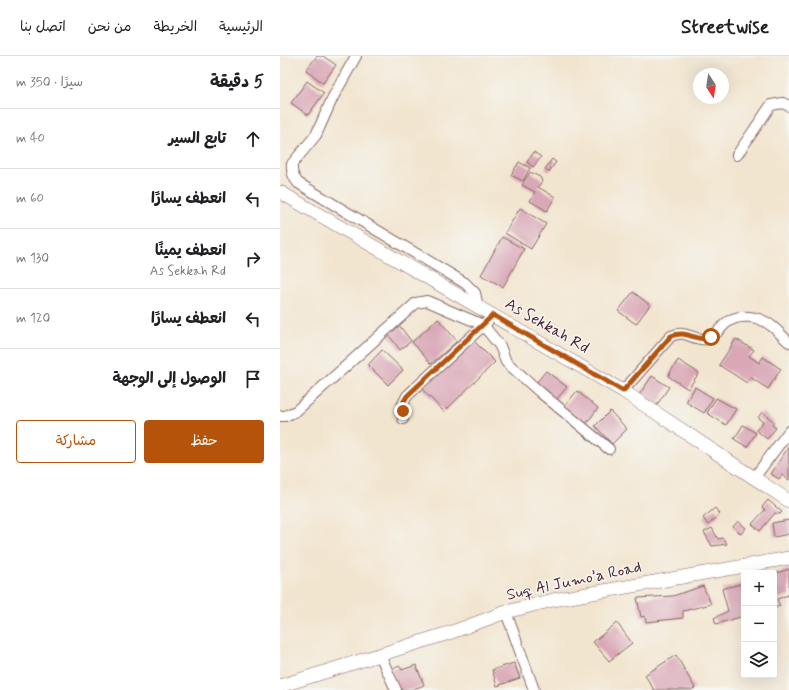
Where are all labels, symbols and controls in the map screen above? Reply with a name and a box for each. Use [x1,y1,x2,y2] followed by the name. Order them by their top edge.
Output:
[681,15,769,40] text: Streetwise
[20,18,66,36] text: اتصل بنا
[88,18,131,36] text: من نحن
[153,18,197,36] text: الخريطة
[219,18,263,36] text: الرئيسية
[693,68,729,104] north arrow
[210,71,264,93] text: 5 دقيقة
[16,74,83,91] text: سيرًا · 350 m
[242,128,264,150] icon: ahead
[168,129,226,149] text: تابع السير
[16,130,45,147] text: 40 m
[242,188,264,210] icon: left
[151,189,226,209] text: انعطف يسارًا
[16,190,44,207] text: 60 m
[155,241,226,261] text: انعطف يمينًا
[242,248,264,270] icon: right
[16,250,49,267] text: 130 m
[150,263,226,280] text: As Sekkah Rd
[501,293,593,359] street label: As Sekkah Rd
[242,308,264,330] icon: left
[151,309,226,329] text: انعطف يسارًا
[16,310,50,327] text: 120 m
[702,328,720,346] route start
[242,368,264,390] icon: arrive
[112,369,226,389] text: الوصول إلى الوجهة
[394,402,412,420] route end
[16,420,136,463] button: مشاركة
[144,420,264,463] button: حفظ
[505,556,643,606] street label: Suq Al Jumo’a Road
[741,570,777,678] map controls
[741,570,777,606] button: +
[741,606,777,642] button: −
[741,642,777,678] button: layers

